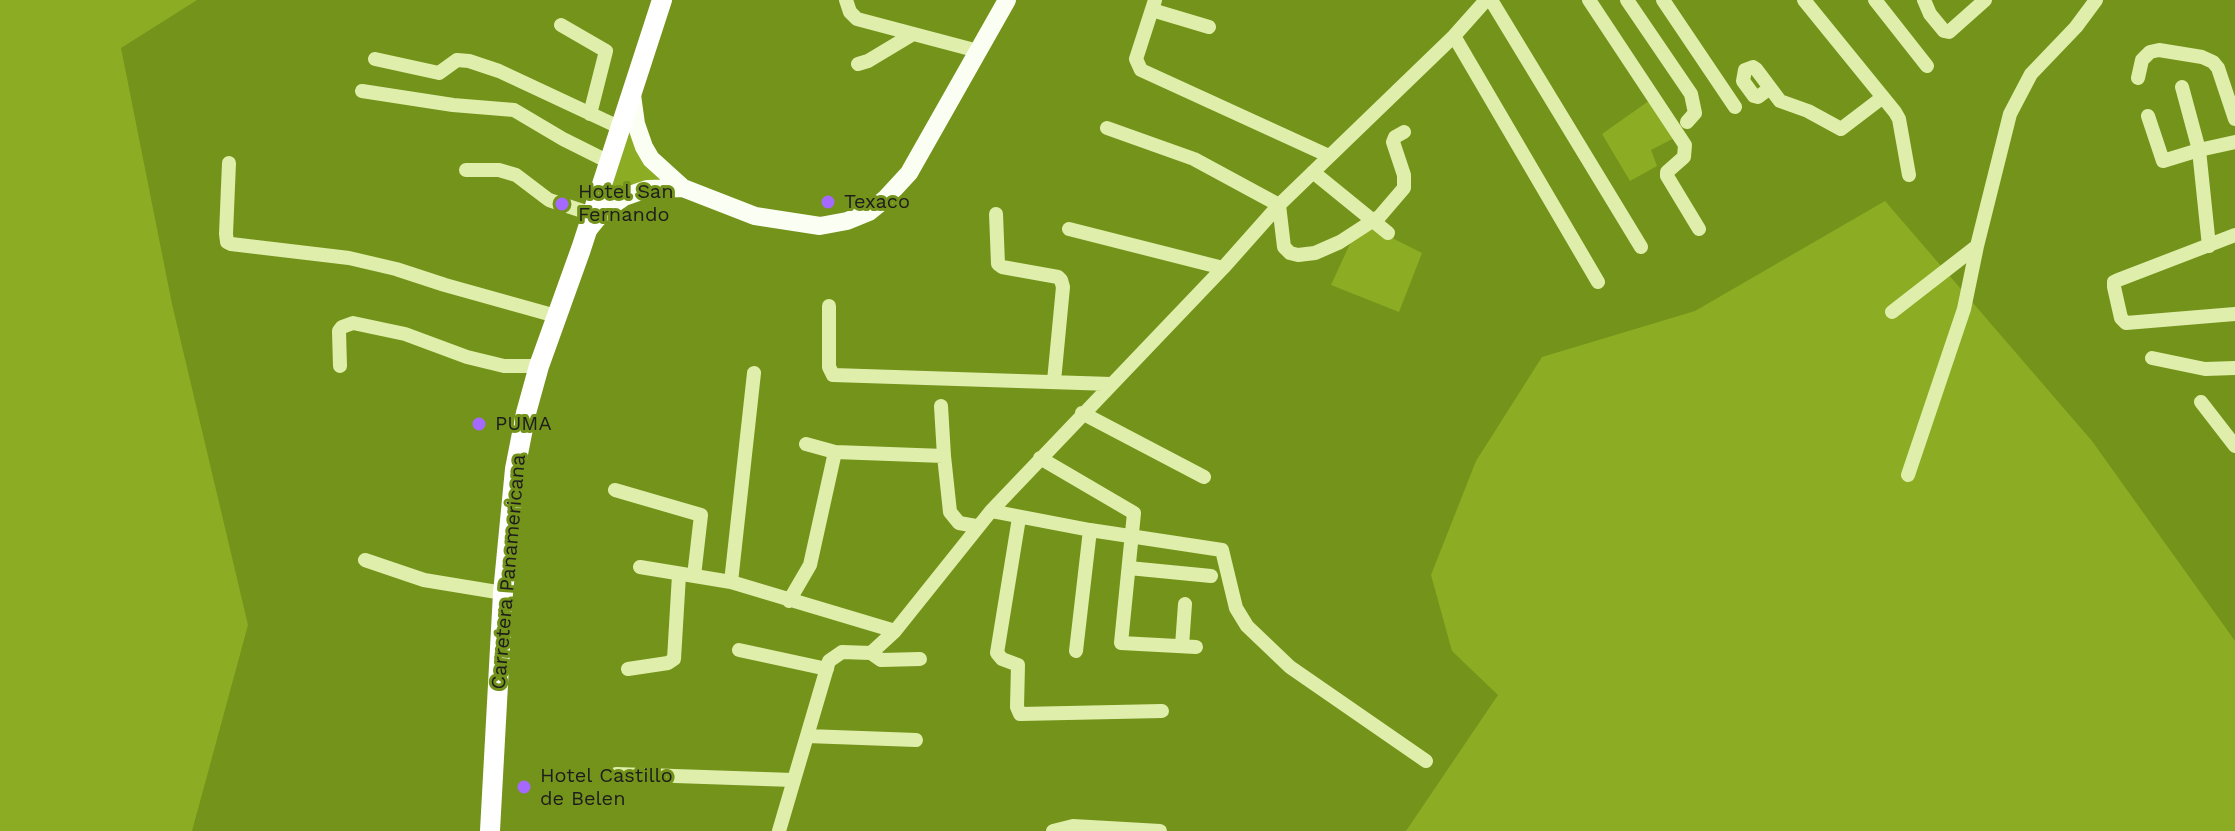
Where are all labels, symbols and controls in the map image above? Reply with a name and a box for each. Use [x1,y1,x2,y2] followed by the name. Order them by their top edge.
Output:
[578,180,674,227] place label: Hotel San Fernando
[844,190,910,214] place label: Texaco
[819,193,837,211] marker: Texaco
[553,195,571,213] marker: Hotel San Fernando
[495,412,552,436] place label: PUMA
[470,415,488,433] marker: PUMA
[487,454,531,690] street label: Carretera Panamericana
[540,764,673,811] place label: Hotel Castillo de Belen
[515,778,533,796] marker: Hotel Castillo de Belen

